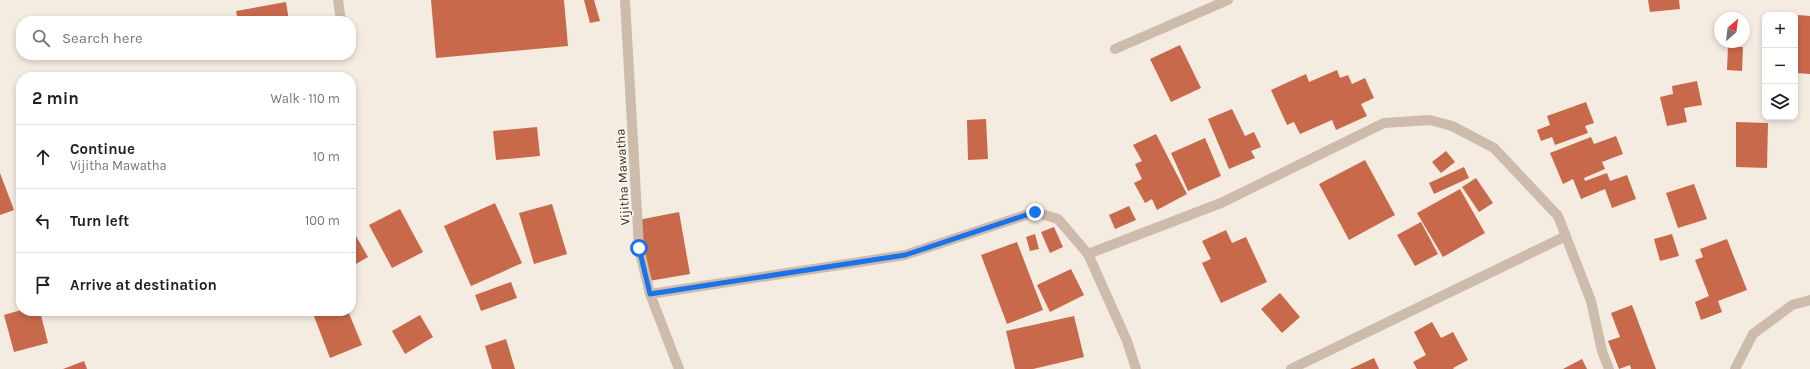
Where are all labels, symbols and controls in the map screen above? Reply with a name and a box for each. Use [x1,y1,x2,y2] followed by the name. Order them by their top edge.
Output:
[1714,12,1750,48] north arrow
[1762,12,1798,120] map controls
[1762,12,1798,48] button: +
[16,16,356,60] search box
[30,27,52,49] icon: search
[62,29,143,47] text: Search here
[1762,48,1798,84] button: −
[1762,84,1798,120] button: layers
[32,88,79,108] text: 2 min
[271,91,340,106] text: Walk · 110 m
[612,128,633,226] street label: Vijitha Mawatha
[70,140,135,158] text: Continue
[32,146,54,168] icon: ahead
[313,149,340,164] text: 10 m
[70,158,167,173] text: Vijitha Mawatha
[1026,203,1044,221] route end
[32,210,54,232] icon: left
[70,212,129,230] text: Turn left
[305,213,340,228] text: 100 m
[630,239,648,257] route start
[32,274,54,296] icon: arrive
[70,276,217,294] text: Arrive at destination

